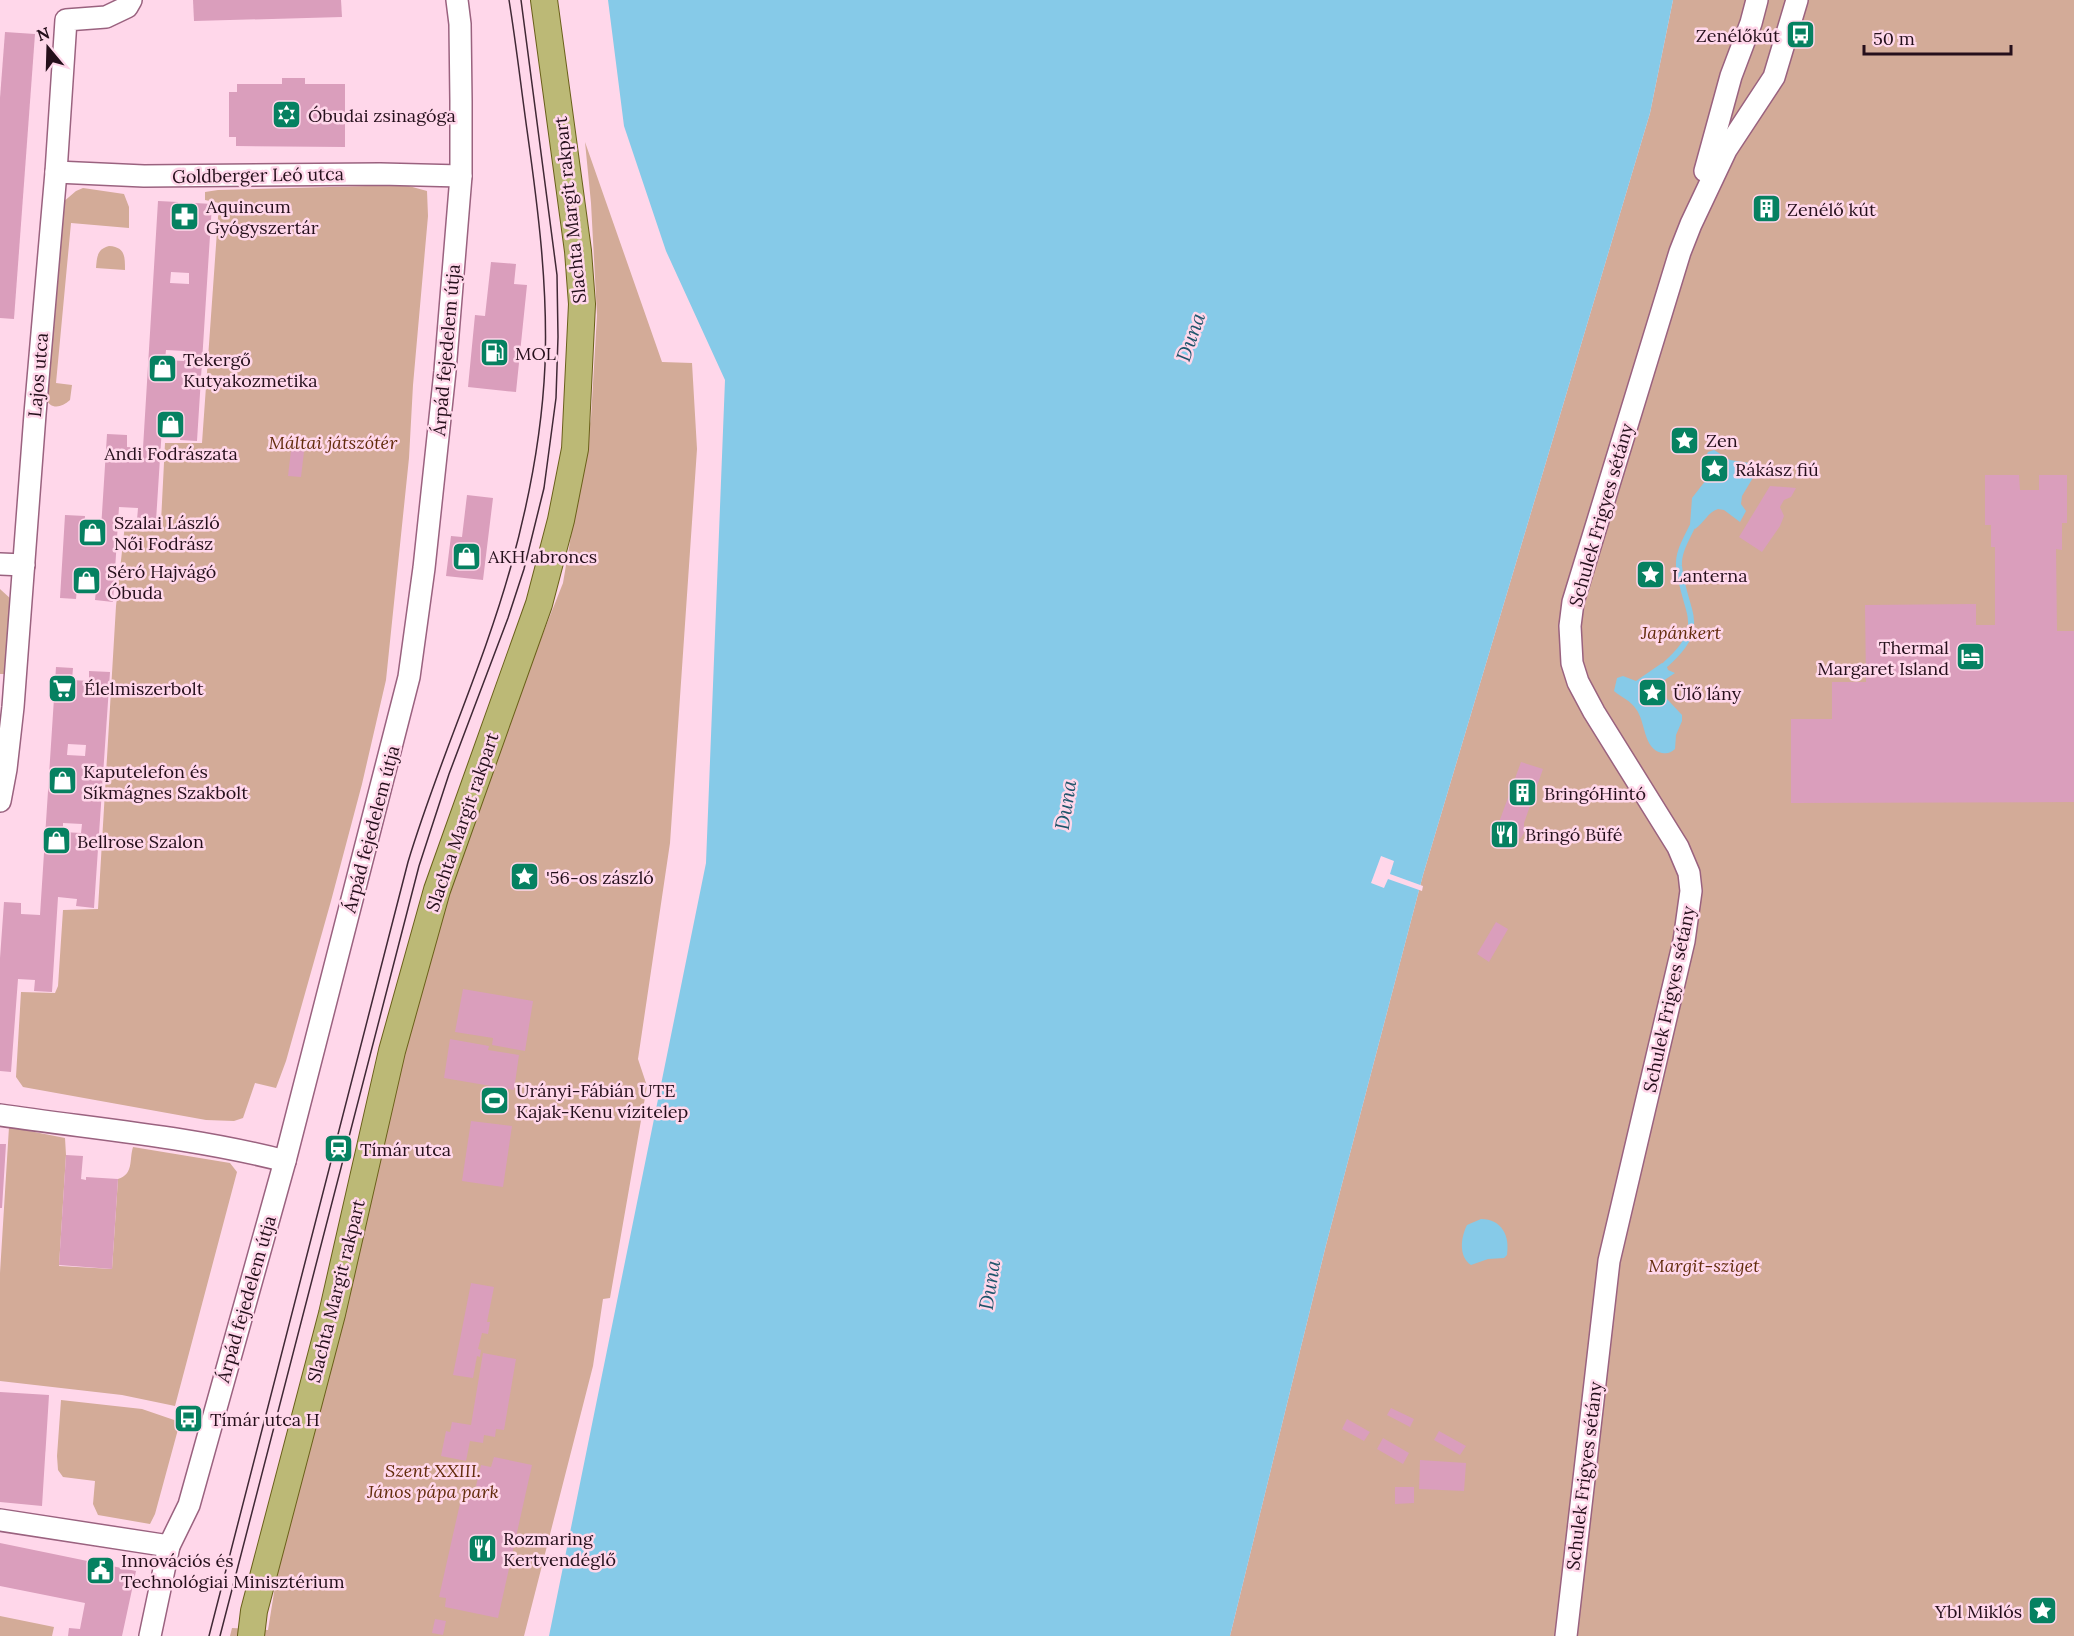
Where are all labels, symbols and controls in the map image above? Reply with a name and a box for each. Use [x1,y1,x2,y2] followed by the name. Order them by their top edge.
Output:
[18,18,78,78] north arrow
[1864,18,2011,56] scale bar
[1785,19,1817,51] bus stop icon: Zenélőkút
[34,22,52,45] text: N
[1696,24,1780,47] place label: Zenélőkút
[1873,27,1915,50] text: 50 m
[271,99,303,131] synagogue icon: Óbudai zsinagóga
[308,104,456,127] place label: Óbudai zsinagóga
[549,115,591,305] street label: Slachta Margit rakpart
[172,162,344,188] street label: Goldberger Leó utca
[1750,193,1782,225] building icon: Zenélő kút
[205,195,319,239] place label: Aquincum Gyógyszertár
[1787,198,1876,221] place label: Zenélő kút
[169,200,201,232] pharmacy icon: Aquincum Gyógyszertár
[427,263,465,438] street label: Árpád fejedelem útja
[1170,309,1210,365] water label: Duna
[23,332,53,418] street label: Lajos utca
[478,337,510,369] fuel station icon: MOL
[515,342,557,365] place label: MOL
[183,348,318,392] place label: Tekergő Kutyakozmetika
[146,353,178,385] shop icon: Tekergő Kutyakozmetika
[155,408,187,440] shop icon: Andi Fodrászata
[1564,420,1638,609] street label: Schulek Frigyes sétány
[1669,424,1701,456] place icon: Zen
[1706,429,1738,452] place label: Zen
[269,431,398,454] park label: Máltai játszótér
[103,442,238,465] place label: Andi Fodrászata
[1698,453,1730,485] place icon: Rákász fiú
[1735,458,1819,481] place label: Rákász fiú
[114,511,220,555] place label: Szalai László Női Fodrász
[77,516,109,548] shop icon: Szalai László Női Fodrász
[451,540,483,572] shop icon: AKH abroncs
[487,545,597,568] place label: AKH abroncs
[1635,559,1667,591] place icon: Lanterna
[107,560,216,604] place label: Séró Hajvágó Óbuda
[1672,564,1748,587] place label: Lanterna
[70,565,102,597] shop icon: Séró Hajvágó Óbuda
[1640,621,1721,644] park label: Japánkert
[1817,636,1949,680] place label: Thermal Margaret Island
[1954,641,1986,673] hotel icon: Thermal Margaret Island
[47,672,79,704] supermarket icon: Élelmiszerbolt
[84,677,204,700] place label: Élelmiszerbolt
[1636,677,1668,709] place icon: Ülő lány
[1673,682,1742,705] place label: Ülő lány
[421,729,503,915] street label: Slachta Margit rakpart
[337,743,404,916] street label: Árpád fejedelem útja
[83,760,248,804] place label: Kaputelefon és Síkmágnes Szakbolt
[46,765,78,797] shop icon: Kaputelefon és Síkmágnes Szakbolt
[1507,777,1539,809] building icon: BringóHintó
[1049,778,1081,832] water label: Duna
[1544,782,1646,805] place label: BringóHintó
[1488,818,1520,850] restaurant icon: Bringó Büfé
[1525,823,1623,846] place label: Bringó Büfé
[40,825,72,857] shop icon: Bellrose Szalon
[77,830,204,853] place label: Bellrose Szalon
[509,861,541,893] place icon: '56-os zászló
[546,866,654,889] place label: '56-os zászló
[1638,903,1700,1094] street label: Schulek Frigyes sétány
[516,1079,688,1123] place label: Urányi-Fábián UTE Kajak-Kenu vízitelep
[479,1084,511,1116] sports icon: Urányi-Fábián UTE Kajak-Kenu vízitelep
[323,1133,355,1165] station icon: Tímár utca
[360,1138,451,1161] place label: Tímár utca
[302,1197,370,1385] street label: Slachta Margit rakpart
[211,1213,281,1386] street label: Árpád fejedelem útja
[1648,1254,1760,1277] park label: Margit-sziget
[973,1258,1005,1312] water label: Duna
[1561,1380,1607,1572] street label: Schulek Frigyes sétány
[173,1403,205,1435] bus stop icon: Tímár utca H
[210,1408,320,1431] place label: Tímár utca H
[366,1459,499,1503] park label: Szent XXIII. János pápa park
[503,1527,616,1571] place label: Rozmaring Kertvendéglő
[466,1532,498,1564] restaurant icon: Rozmaring Kertvendéglő
[121,1549,345,1593] place label: Innovációs és Technológiai Minisztérium
[84,1554,116,1586] public building icon: Innovációs és Technológiai Minisztérium
[2027,1595,2059,1627] place icon: Ybl Miklós
[1934,1600,2022,1623] place label: Ybl Miklós

